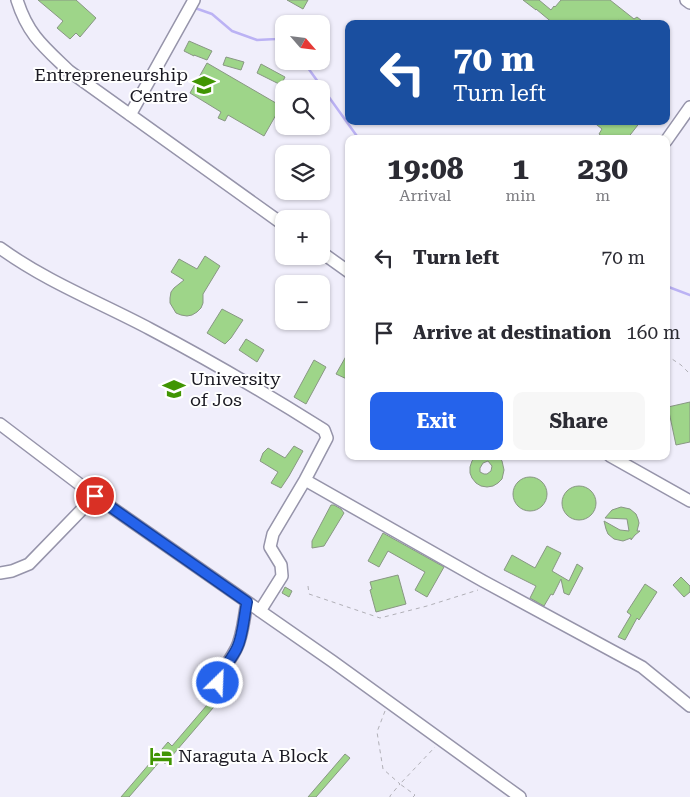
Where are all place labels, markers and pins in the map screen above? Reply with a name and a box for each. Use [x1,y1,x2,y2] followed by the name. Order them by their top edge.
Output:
[34,64,188,106] place label: Entrepreneurship Centre
[191,72,217,98] school or university icon: Entrepreneurship Centre
[190,368,281,410] place label: University of Jos
[161,376,187,402] school or university icon: University of Jos
[74,475,116,517] pin
[148,743,174,769] hotel icon: Naraguta A Block
[178,745,329,766] place label: Naraguta A Block

